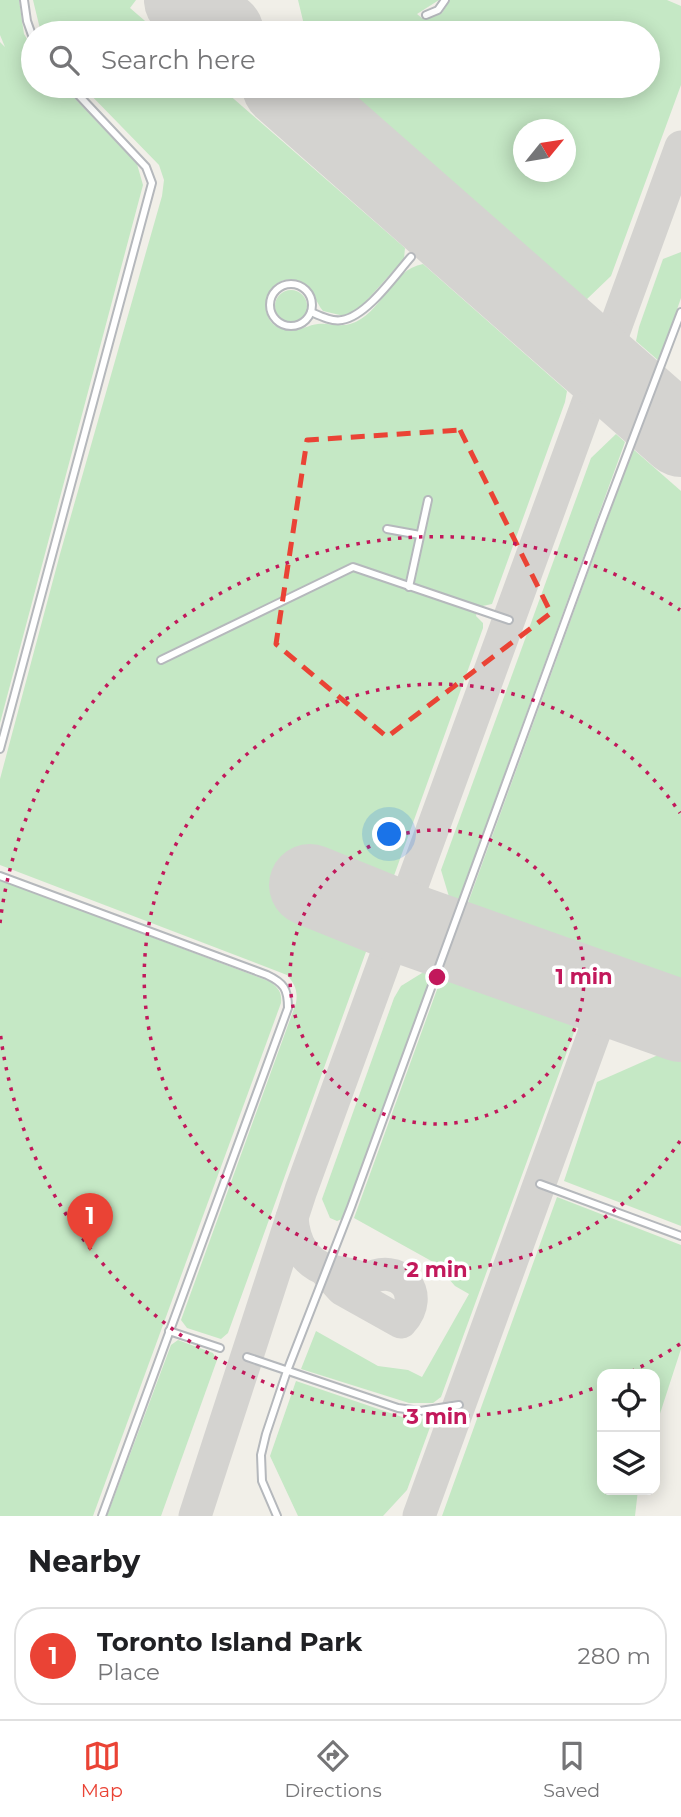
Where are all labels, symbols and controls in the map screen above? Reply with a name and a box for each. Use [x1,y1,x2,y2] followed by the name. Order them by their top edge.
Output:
[21,21,660,98] search box
[45,41,83,79] icon: search
[101,44,256,76] text: Search here
[513,119,576,182] north arrow
[372,817,406,851] your location
[555,964,613,989] text: 1 min
[425,965,449,989] centre of rings
[67,1193,113,1251] pin: 1
[406,1257,468,1282] text: 2 min
[597,1369,660,1495] map controls
[597,1369,660,1432] button: locate
[405,1404,468,1429] text: 3 min
[597,1432,660,1495] button: layers
[28,1543,140,1580] text: Nearby
[97,1626,362,1658] text: Toronto Island Park
[48,1642,58,1670] text: 1
[578,1642,651,1670] text: 280 m
[97,1658,160,1686] text: Place
[81,1737,123,1802] tab: Map
[284,1737,382,1802] tab: Directions
[543,1737,600,1802] tab: Saved

